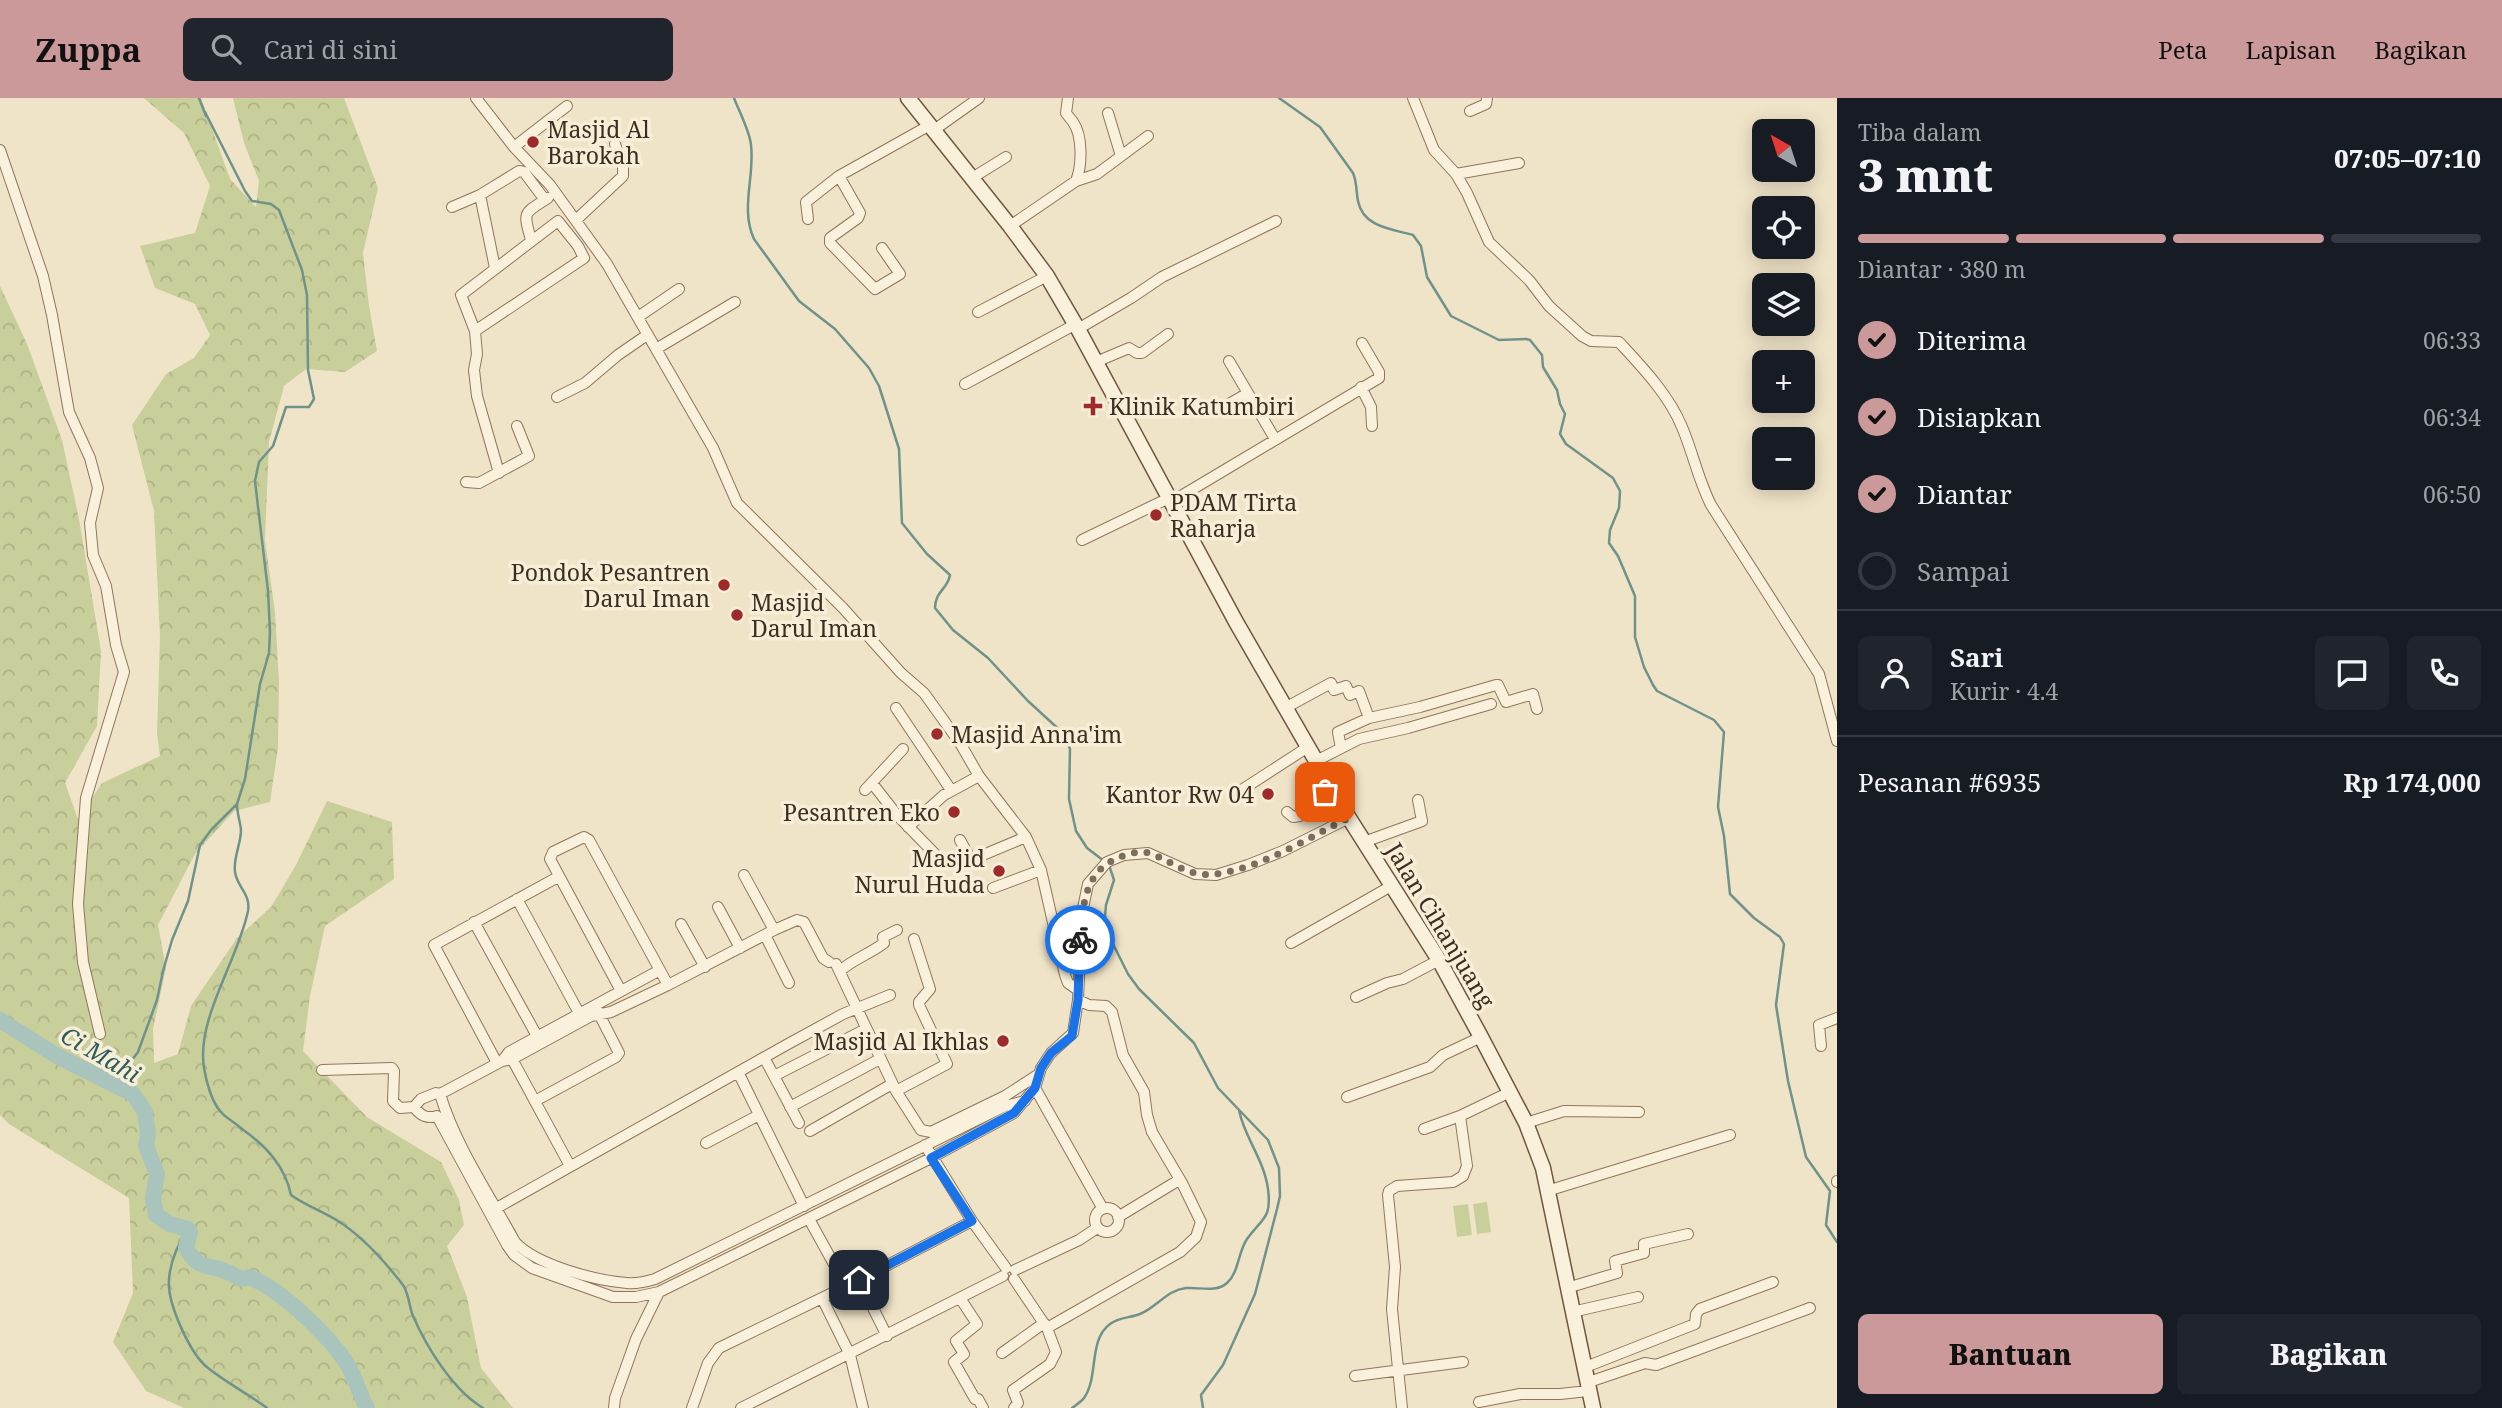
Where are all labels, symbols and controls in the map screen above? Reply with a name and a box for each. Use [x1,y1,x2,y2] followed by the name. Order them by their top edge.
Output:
[183,18,673,81] search box
[35,27,141,72] text: Zuppa
[207,30,245,68] icon: search
[263,31,398,67] text: Cari di sini
[2158,33,2207,66] text: Peta
[2245,33,2336,66] text: Lapisan
[2374,33,2467,66] text: Bagikan
[547,113,650,171] place label: Masjid Al Barokah
[1858,116,1981,148] text: Tiba dalam
[1752,119,1815,182] north arrow
[1752,119,1815,490] map controls
[525,134,541,150] marker: Masjid Al Barokah
[2334,140,2481,176] text: 07:05–07:10
[1858,143,1993,205] text: 3 mnt
[1752,196,1815,259] button: locate
[1858,253,2026,285] text: Diantar · 380 m
[1752,273,1815,336] button: layers
[1858,321,1896,359] icon: check
[1917,322,2027,358] text: Diterima
[2423,324,2481,356] text: 06:33
[1752,350,1815,413] button: +
[1109,390,1295,422] place label: Klinik Katumbiri
[1083,396,1103,416] marker: Klinik Katumbiri
[1858,398,1896,436] icon: check
[1917,399,2042,435] text: Disiapkan
[2423,401,2481,433] text: 06:34
[1752,427,1815,490] button: −
[1858,475,1896,513] icon: check
[1917,476,2012,512] text: Diantar
[2423,478,2481,510] text: 06:50
[1170,486,1297,544] place label: PDAM Tirta Raharja
[1148,507,1164,523] marker: PDAM Tirta Raharja
[1917,553,2009,589] text: Sampai
[511,556,710,614] place label: Pondok Pesantren Darul Iman
[716,577,732,593] marker: Pondok Pesantren Darul Iman
[751,586,877,644] place label: Masjid Darul Iman
[729,607,745,623] marker: Masjid Darul Iman
[1858,636,1932,710] button: person
[2315,636,2389,710] button: chat
[2407,636,2481,710] button: phone
[1950,639,2003,675] text: Sari
[1950,675,2058,707] text: Kurir · 4.4
[951,718,1123,750] place label: Masjid Anna'im
[929,726,945,742] marker: Masjid Anna'im
[1295,762,1355,822] pin
[1858,764,2042,800] text: Pesanan #6935
[2343,764,2481,800] text: Rp 174,000
[1306,773,1344,811] icon: bag
[1106,778,1254,810] place label: Kantor Rw 04
[1260,786,1276,802] marker: Kantor Rw 04
[783,796,940,828] place label: Pesantren Eko
[946,804,962,820] marker: Pesantren Eko
[1378,836,1503,1014] street label: Jalan Cihanjuang
[854,842,985,900] place label: Masjid Nurul Huda
[991,863,1007,879] marker: Masjid Nurul Huda
[1045,905,1115,975] courier
[1061,921,1099,959] icon: bike
[55,1018,147,1090] water label: Ci Mahi
[813,1025,989,1057] place label: Masjid Al Ikhlas
[995,1033,1011,1049] marker: Masjid Al Ikhlas
[829,1250,889,1310] pin
[840,1261,878,1299] icon: home
[1858,1314,2163,1394] button: Bantuan
[2177,1314,2481,1394] button: Bagikan

